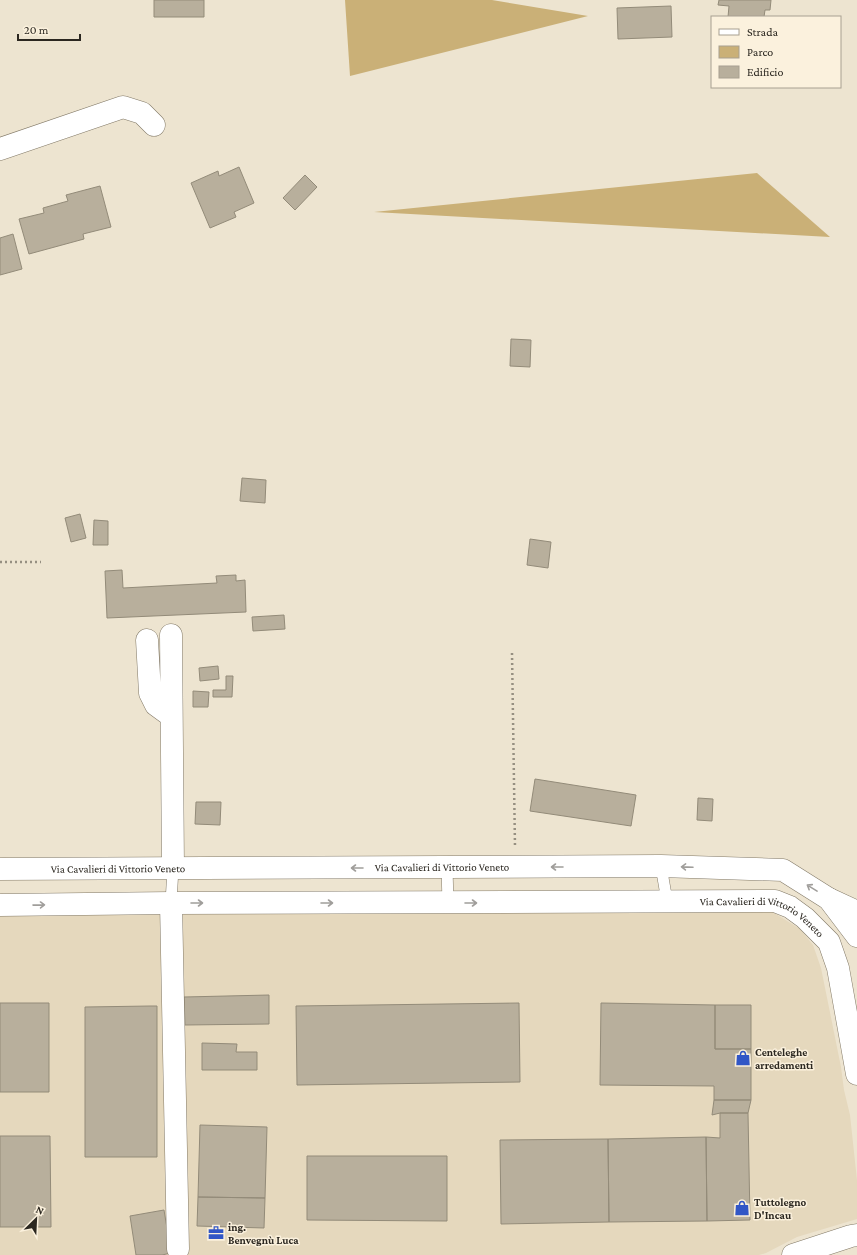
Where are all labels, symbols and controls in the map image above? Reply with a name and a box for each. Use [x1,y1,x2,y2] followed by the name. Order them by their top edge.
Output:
[18,16,80,42] scale bar
[711,16,841,88] legend
[24,23,49,37] text: 20 m
[747,25,778,39] text: Strada
[747,45,773,59] text: Parco
[747,65,784,79] text: Edificio
[375,861,510,873] street label: Via Cavalieri di Vittorio Veneto
[51,862,186,875] street label: Via Cavalieri di Vittorio Veneto
[551,863,564,871] one-way arrow
[681,863,694,871] one-way arrow
[351,864,364,872] one-way arrow
[806,883,817,892] one-way arrow
[700,895,827,940] street label: Via Cavalieri di Vittorio Veneto
[190,899,203,907] one-way arrow
[320,899,333,907] one-way arrow
[464,899,477,907] one-way arrow
[32,901,45,909] one-way arrow
[755,1046,814,1071] place label: Centeleghe arredamenti
[734,1049,752,1067] shop icon: Centeleghe arredamenti
[754,1196,806,1221] place label: Tuttolegno D'Incau
[16,1199,56,1239] north arrow
[733,1199,751,1217] shop icon: Tuttolegno D'Incau
[34,1203,46,1217] text: N
[228,1221,299,1246] place label: ing. Benvegnù Luca
[207,1224,225,1242] office icon: ing. Benvegnù Luca

